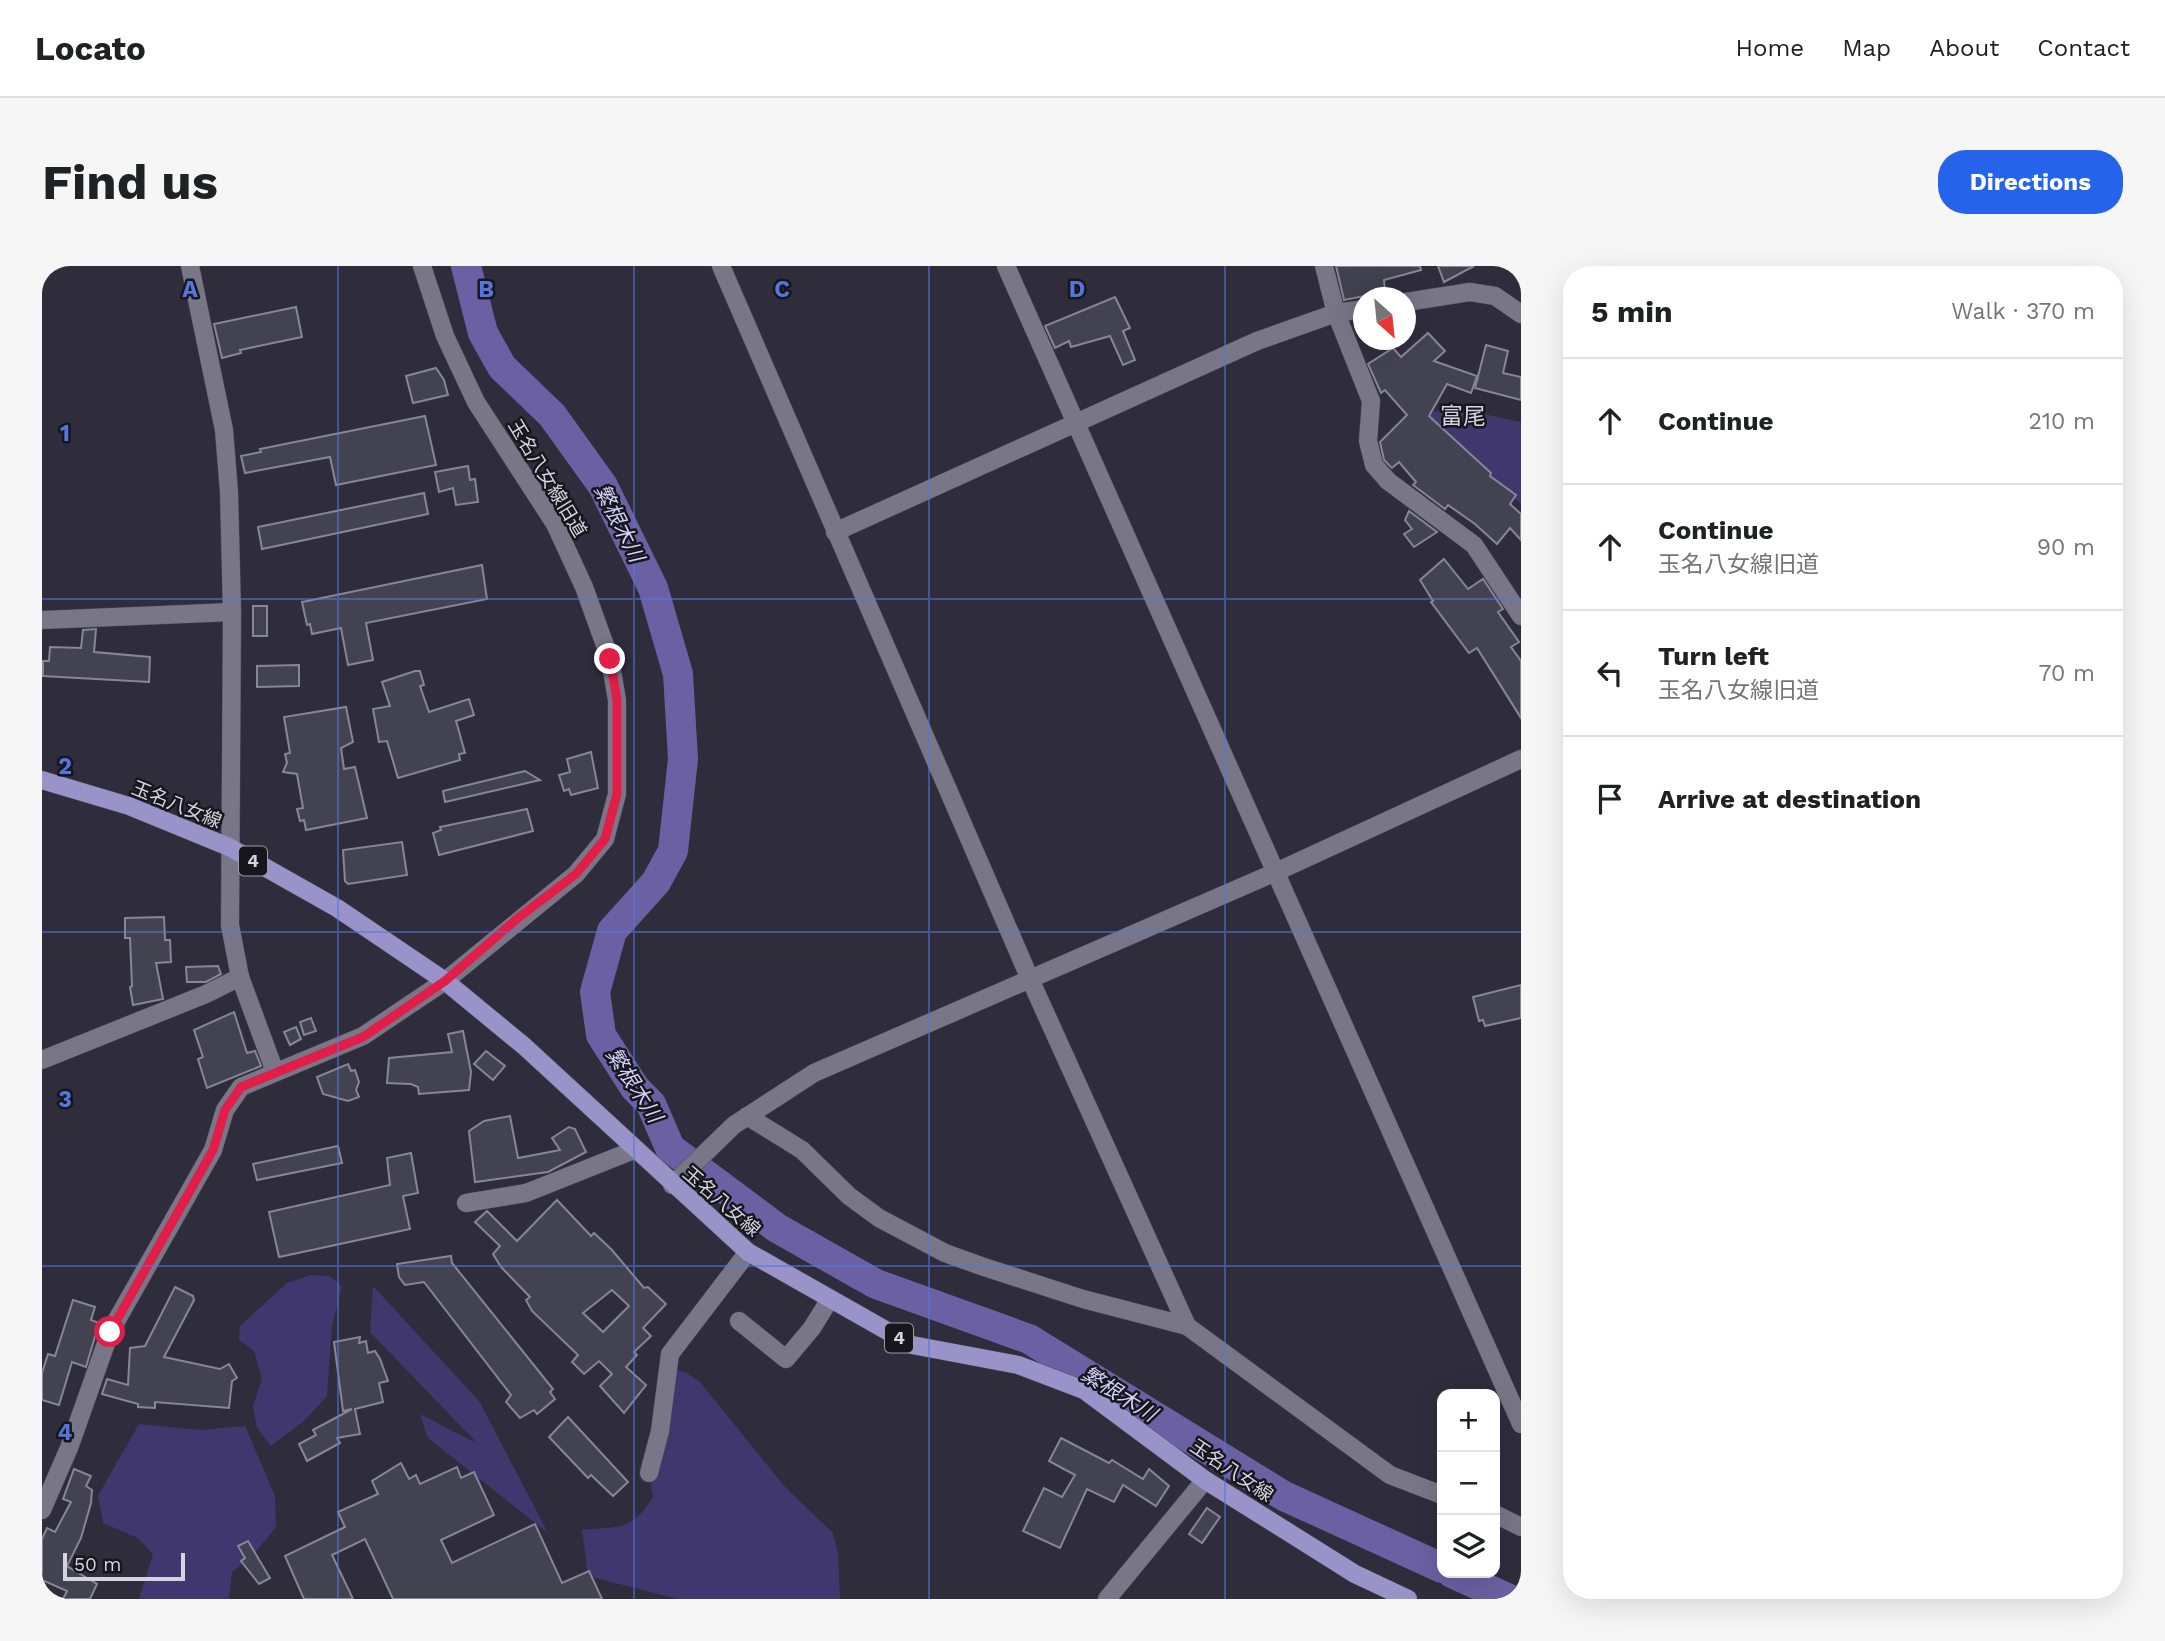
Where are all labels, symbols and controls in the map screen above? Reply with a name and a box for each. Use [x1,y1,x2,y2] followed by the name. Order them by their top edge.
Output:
[35,29,146,68] text: Locato
[1736,34,1804,62] text: Home
[1842,34,1891,62] text: Map
[1929,34,1999,62] text: About
[2037,34,2130,62] text: Contact
[1938,150,2123,214] button: Directions
[42,153,218,211] text: Find us
[182,276,198,303] text: A
[478,276,494,303] text: B
[774,276,790,303] text: C
[1069,276,1085,303] text: D
[1353,287,1416,350] north arrow
[1591,294,1673,329] text: 5 min
[1951,298,2095,325] text: Walk · 370 m
[1591,402,1629,440] icon: ahead
[1440,403,1486,430] district label: 富尾
[1658,406,1774,436] text: Continue
[2029,408,2095,435] text: 210 m
[503,415,592,541] street label: 玉名八女線旧道
[60,420,70,447] text: 1
[589,480,651,568] water label: 繁根木川
[1658,515,1774,545] text: Continue
[1591,528,1629,566] icon: ahead
[2037,534,2095,561] text: 90 m
[1658,551,1819,578] text: 玉名八女線旧道
[1658,641,1769,671] text: Turn left
[594,643,625,674] route end
[1591,654,1629,692] icon: left
[2038,660,2095,687] text: 70 m
[1658,677,1819,704] text: 玉名八女線旧道
[58,753,72,780] text: 2
[128,776,225,833] street label: 玉名八女線
[1591,780,1629,818] icon: arrive
[1658,784,1921,814] text: Arrive at destination
[239,846,267,876] road number: 4
[601,1043,669,1128] water label: 繁根木川
[58,1086,72,1113] text: 3
[678,1162,765,1241] street label: 玉名八女線
[94,1316,125,1347] route start
[885,1324,913,1352] road number: 4
[1077,1361,1163,1427] water label: 繁根木川
[1437,1389,1500,1578] map controls
[1437,1389,1500,1452] button: +
[58,1419,73,1446] text: 4
[1186,1434,1278,1507] street label: 玉名八女線
[1437,1452,1500,1515] button: −
[1437,1515,1500,1578] button: layers
[63,1550,186,1582] scale bar
[74,1553,121,1576] text: 50 m

